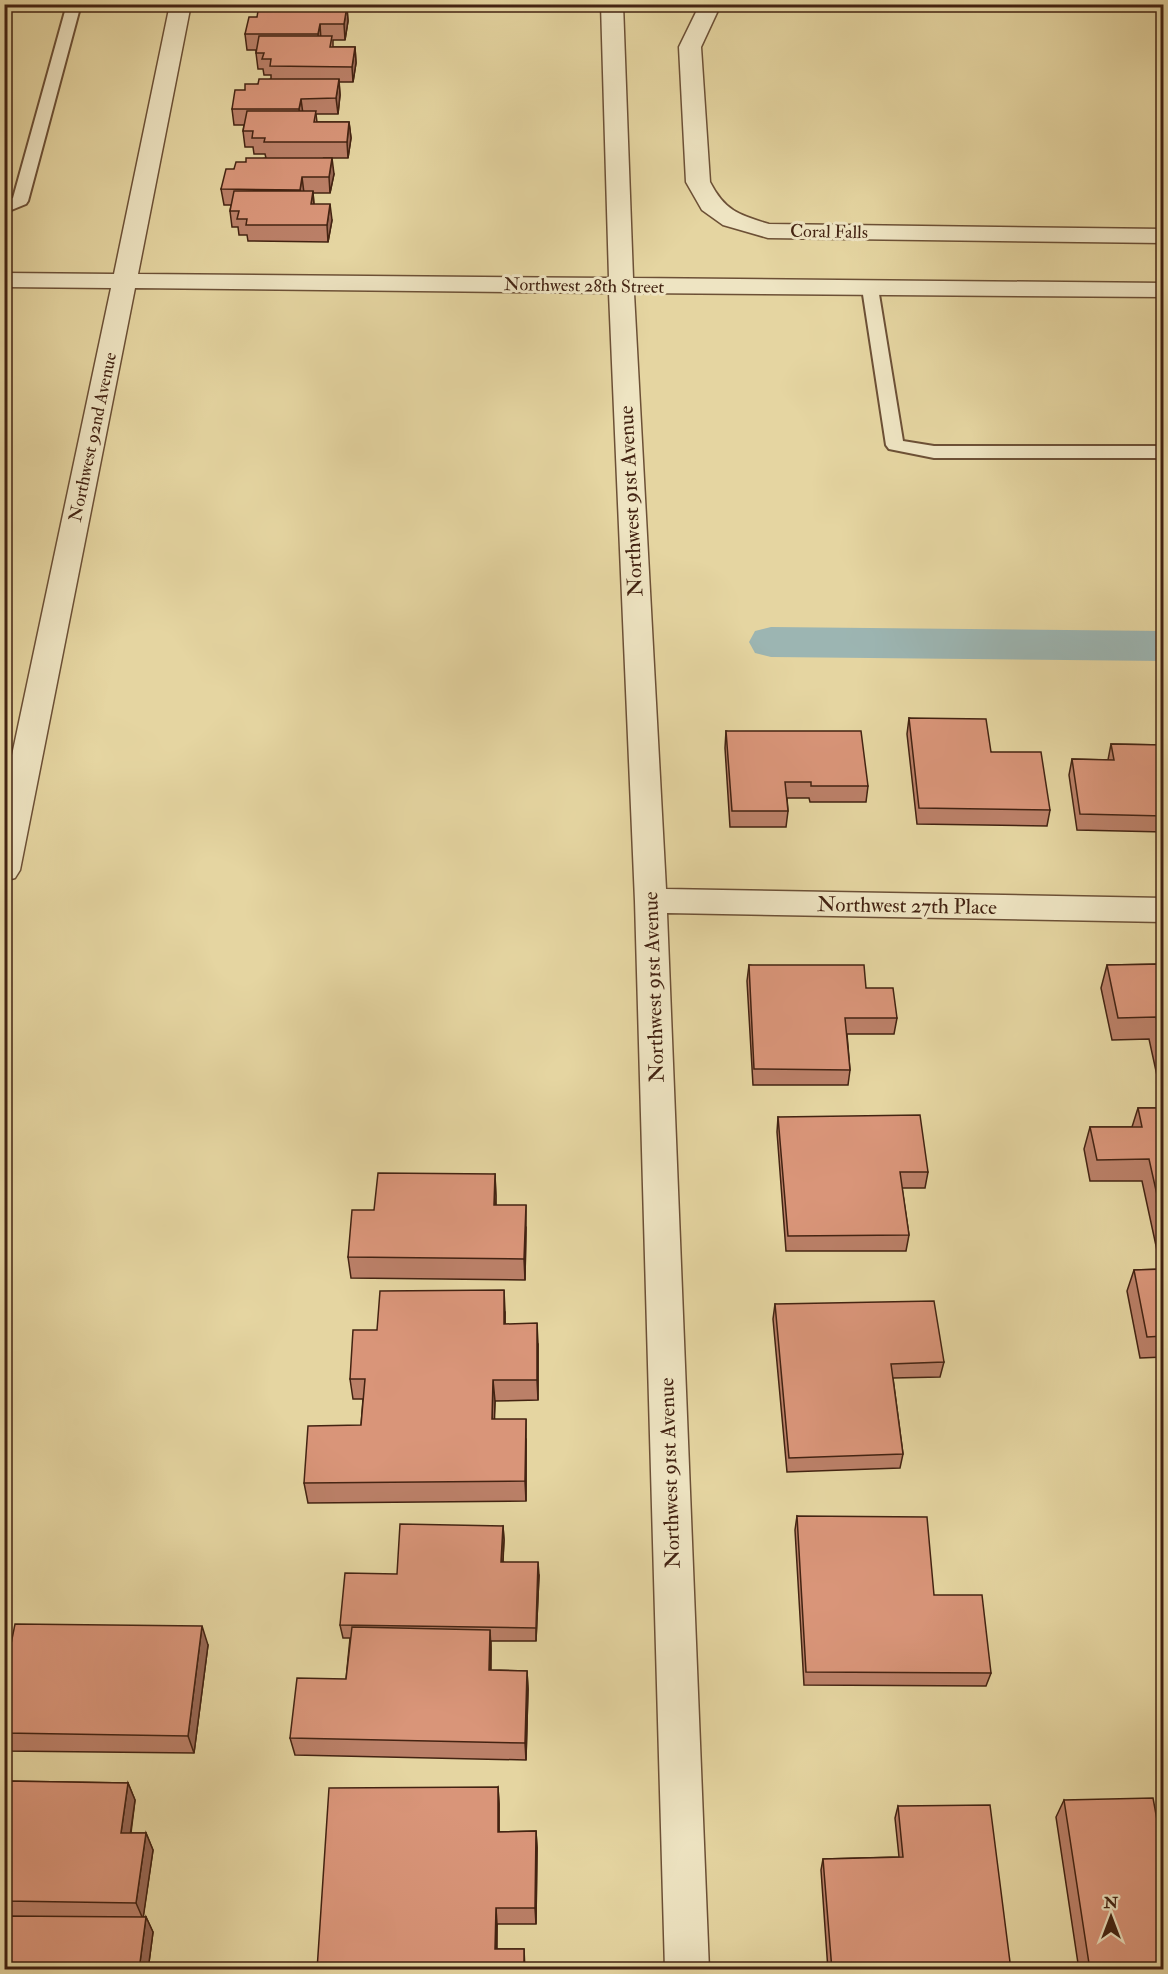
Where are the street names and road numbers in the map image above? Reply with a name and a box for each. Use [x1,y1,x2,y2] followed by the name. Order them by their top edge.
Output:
[790,220,868,244] street label: Coral Falls
[504,273,665,299] street label: Northwest 28th Street
[64,350,122,524] street label: Northwest 92nd Avenue
[613,405,649,597] street label: Northwest 91st Avenue
[637,891,671,1083] street label: Northwest 91st Avenue
[817,891,997,921] street label: Northwest 27th Place
[653,1377,687,1569] street label: Northwest 91st Avenue

